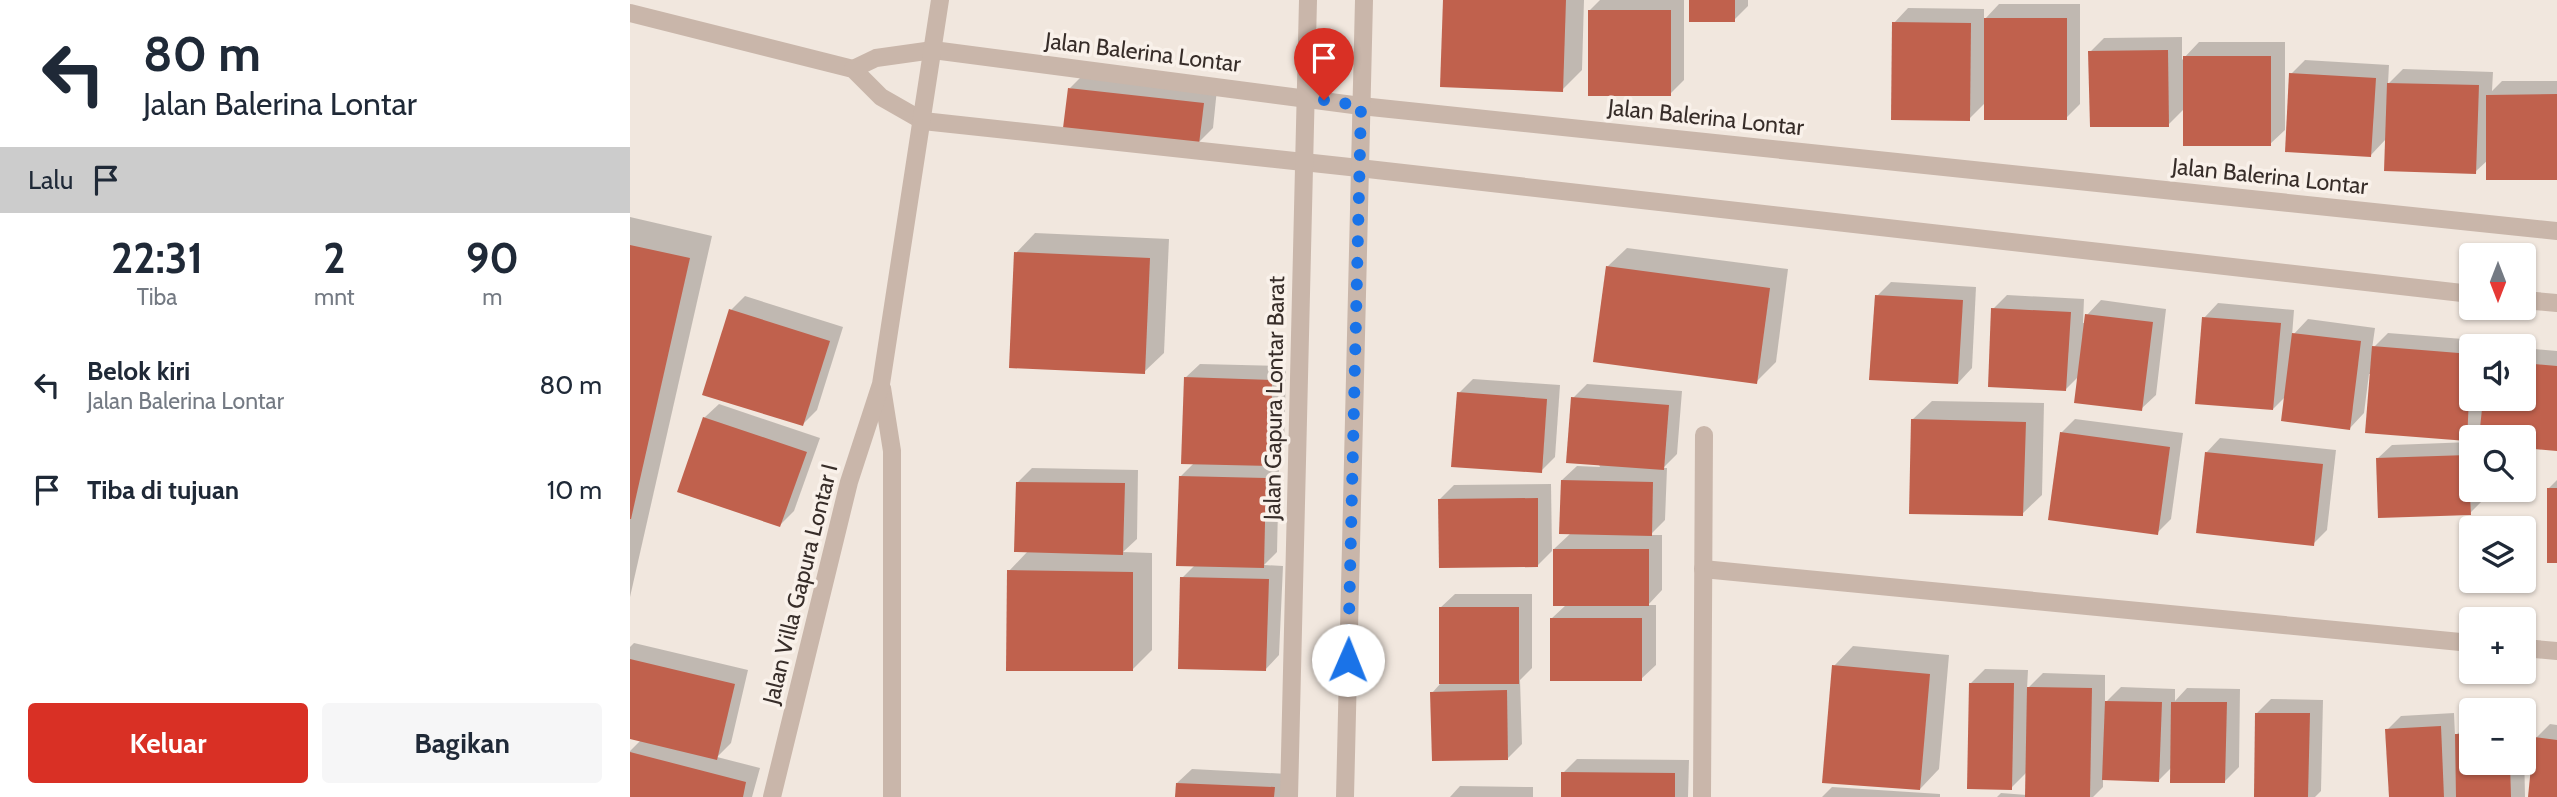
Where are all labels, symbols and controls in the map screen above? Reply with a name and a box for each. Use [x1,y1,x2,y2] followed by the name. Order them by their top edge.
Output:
[143,24,261,83] text: 80 m
[1043,26,1243,78] street label: Jalan Balerina Lontar
[28,28,119,119] icon: left
[1294,28,1354,100] pin
[1305,39,1343,77] icon: arrive
[143,84,417,123] text: Jalan Balerina Lontar
[1606,93,1806,141] street label: Jalan Balerina Lontar
[2170,152,2370,200] street label: Jalan Balerina Lontar
[87,161,125,199] icon: arrive
[28,164,73,196] text: Lalu
[111,232,203,284] text: 22:31
[323,232,345,284] text: 2
[466,232,519,284] text: 90
[2459,243,2536,320] north arrow
[2459,243,2536,775] map controls
[1258,275,1290,521] street label: Jalan Gapura Lontar Barat
[137,283,177,311] text: Tiba
[314,283,355,311] text: mnt
[482,283,502,311] text: m
[2459,334,2536,411] button: sound
[87,355,190,387] text: Belok kiri
[28,366,66,404] icon: left
[539,369,602,401] text: 80 m
[87,387,284,415] text: Jalan Balerina Lontar
[2459,425,2536,502] button: search
[756,461,843,708] street label: Jalan Villa Gapura Lontar I
[28,471,66,509] icon: arrive
[87,474,239,506] text: Tiba di tujuan
[547,474,602,506] text: 10 m
[2459,516,2536,593] button: layers
[2459,607,2536,684] button: +
[1311,623,1385,697] position arrow
[2459,698,2536,775] button: −
[28,703,308,783] button: Keluar
[322,703,602,783] button: Bagikan

